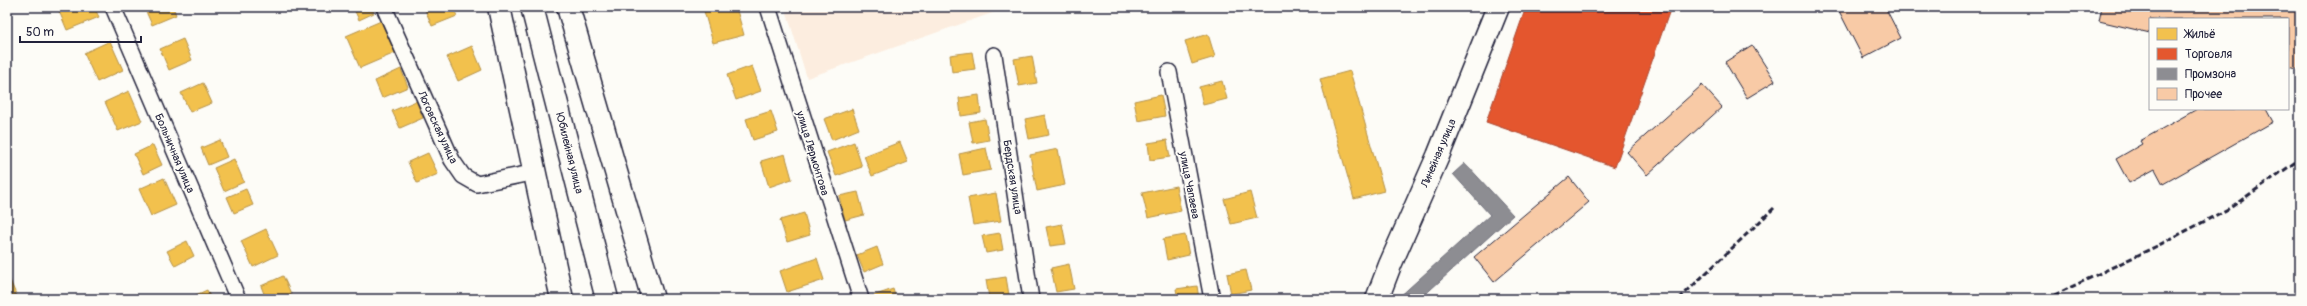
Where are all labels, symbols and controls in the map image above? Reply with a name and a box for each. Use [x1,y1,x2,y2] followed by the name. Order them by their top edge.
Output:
[20,18,141,44] scale bar
[2149,18,2289,110] legend
[26,25,54,40] text: 50 m
[2183,27,2216,42] text: Жильё
[2185,47,2233,62] text: Торговля
[2185,67,2236,82] text: Промзона
[2185,87,2222,102] text: Прочее
[415,88,460,166] street label: Логовская улица
[793,108,832,197] street label: улица Лермонтова
[553,111,586,195] street label: Юбилейная улица
[152,112,197,195] street label: Больничная улица
[1418,117,1459,190] street label: Линейная улица
[1000,139,1025,215] street label: Бердская улица
[1176,149,1202,220] street label: улица Чапаева

